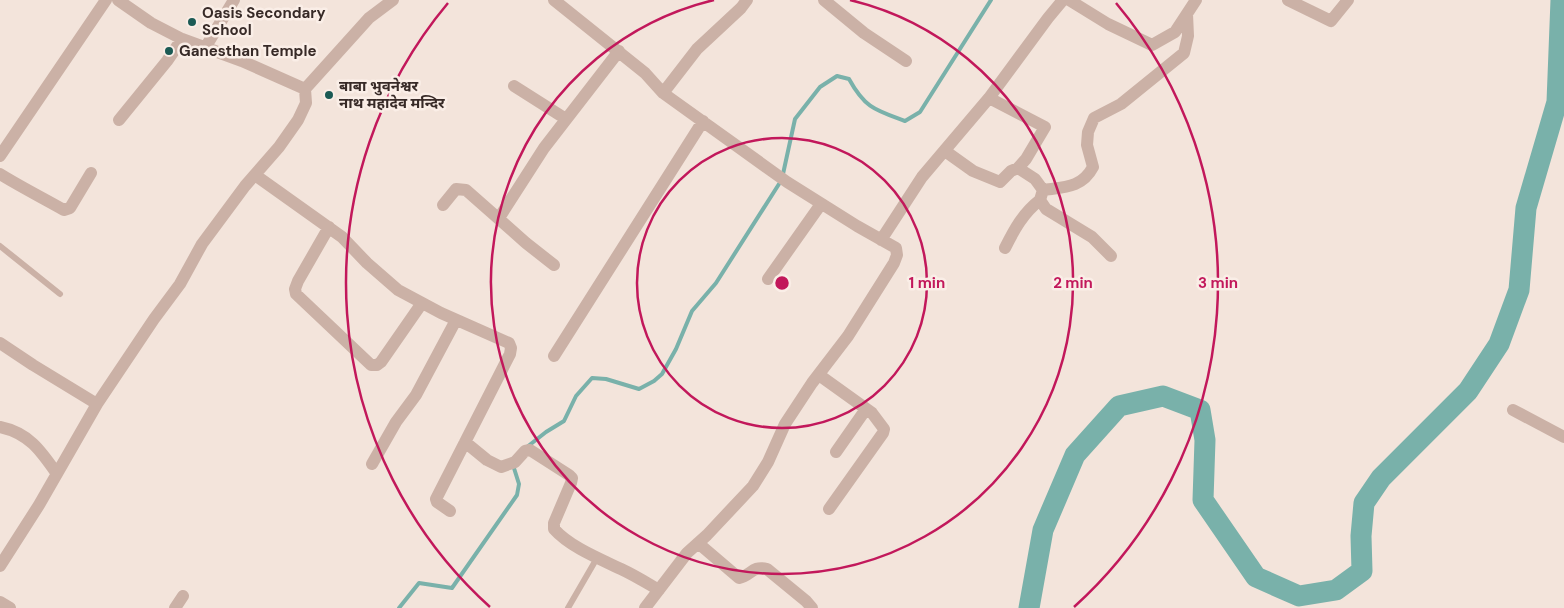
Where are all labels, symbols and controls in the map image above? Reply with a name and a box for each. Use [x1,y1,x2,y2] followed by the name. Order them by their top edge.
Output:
[202,3,326,40] place label: Oasis Secondary School
[186,16,198,28] marker: Oasis Secondary School
[179,41,316,61] place label: Ganesthan Temple
[163,45,175,57] marker: Ganesthan Temple
[339,76,445,113] place label: बाबा भुवनेश्वर नाथ महादेव मन्दिर
[323,89,335,101] marker: बाबा भुवनेश्वर नाथ महादेव मन्दिर
[909,273,945,293] text: 1 min
[1053,273,1093,293] text: 2 min
[1198,273,1238,293] text: 3 min
[773,274,791,292] centre of rings

